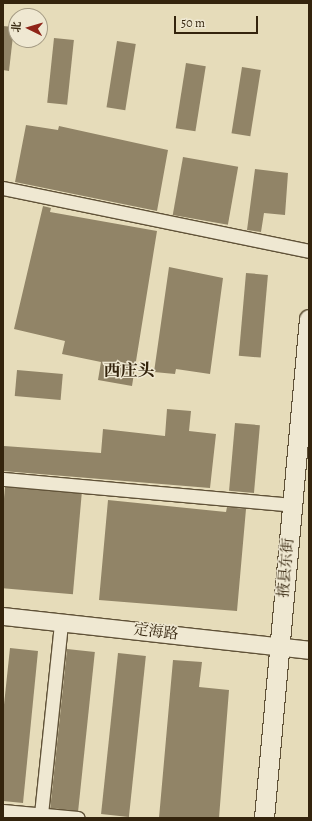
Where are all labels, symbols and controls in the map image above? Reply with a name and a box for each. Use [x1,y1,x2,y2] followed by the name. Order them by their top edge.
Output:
[8,8,48,48] north arrow
[176,8,260,34] scale bar
[181,15,205,31] text: 50 m
[9,21,24,33] text: 北
[104,361,154,381] district label: 西庄头
[274,537,298,599] street label: 掖县东街
[133,621,179,643] street label: 定海路

